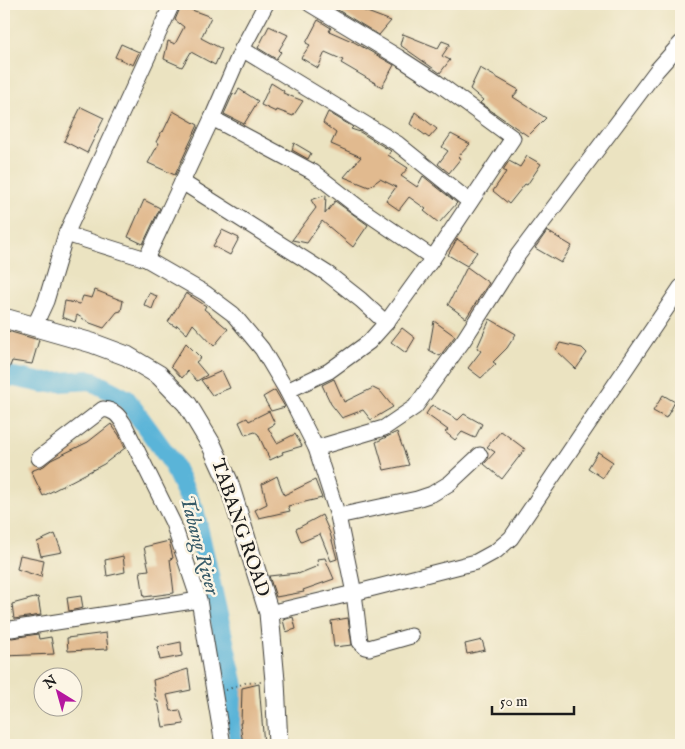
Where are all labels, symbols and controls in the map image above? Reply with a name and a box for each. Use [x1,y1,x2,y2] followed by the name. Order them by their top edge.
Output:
[205,456,275,600] street label: TABANG ROAD
[173,492,225,599] water label: Tabang River
[32,666,82,716] north arrow
[40,672,61,694] text: N
[492,684,575,716] scale bar
[500,692,528,711] text: 50 m

